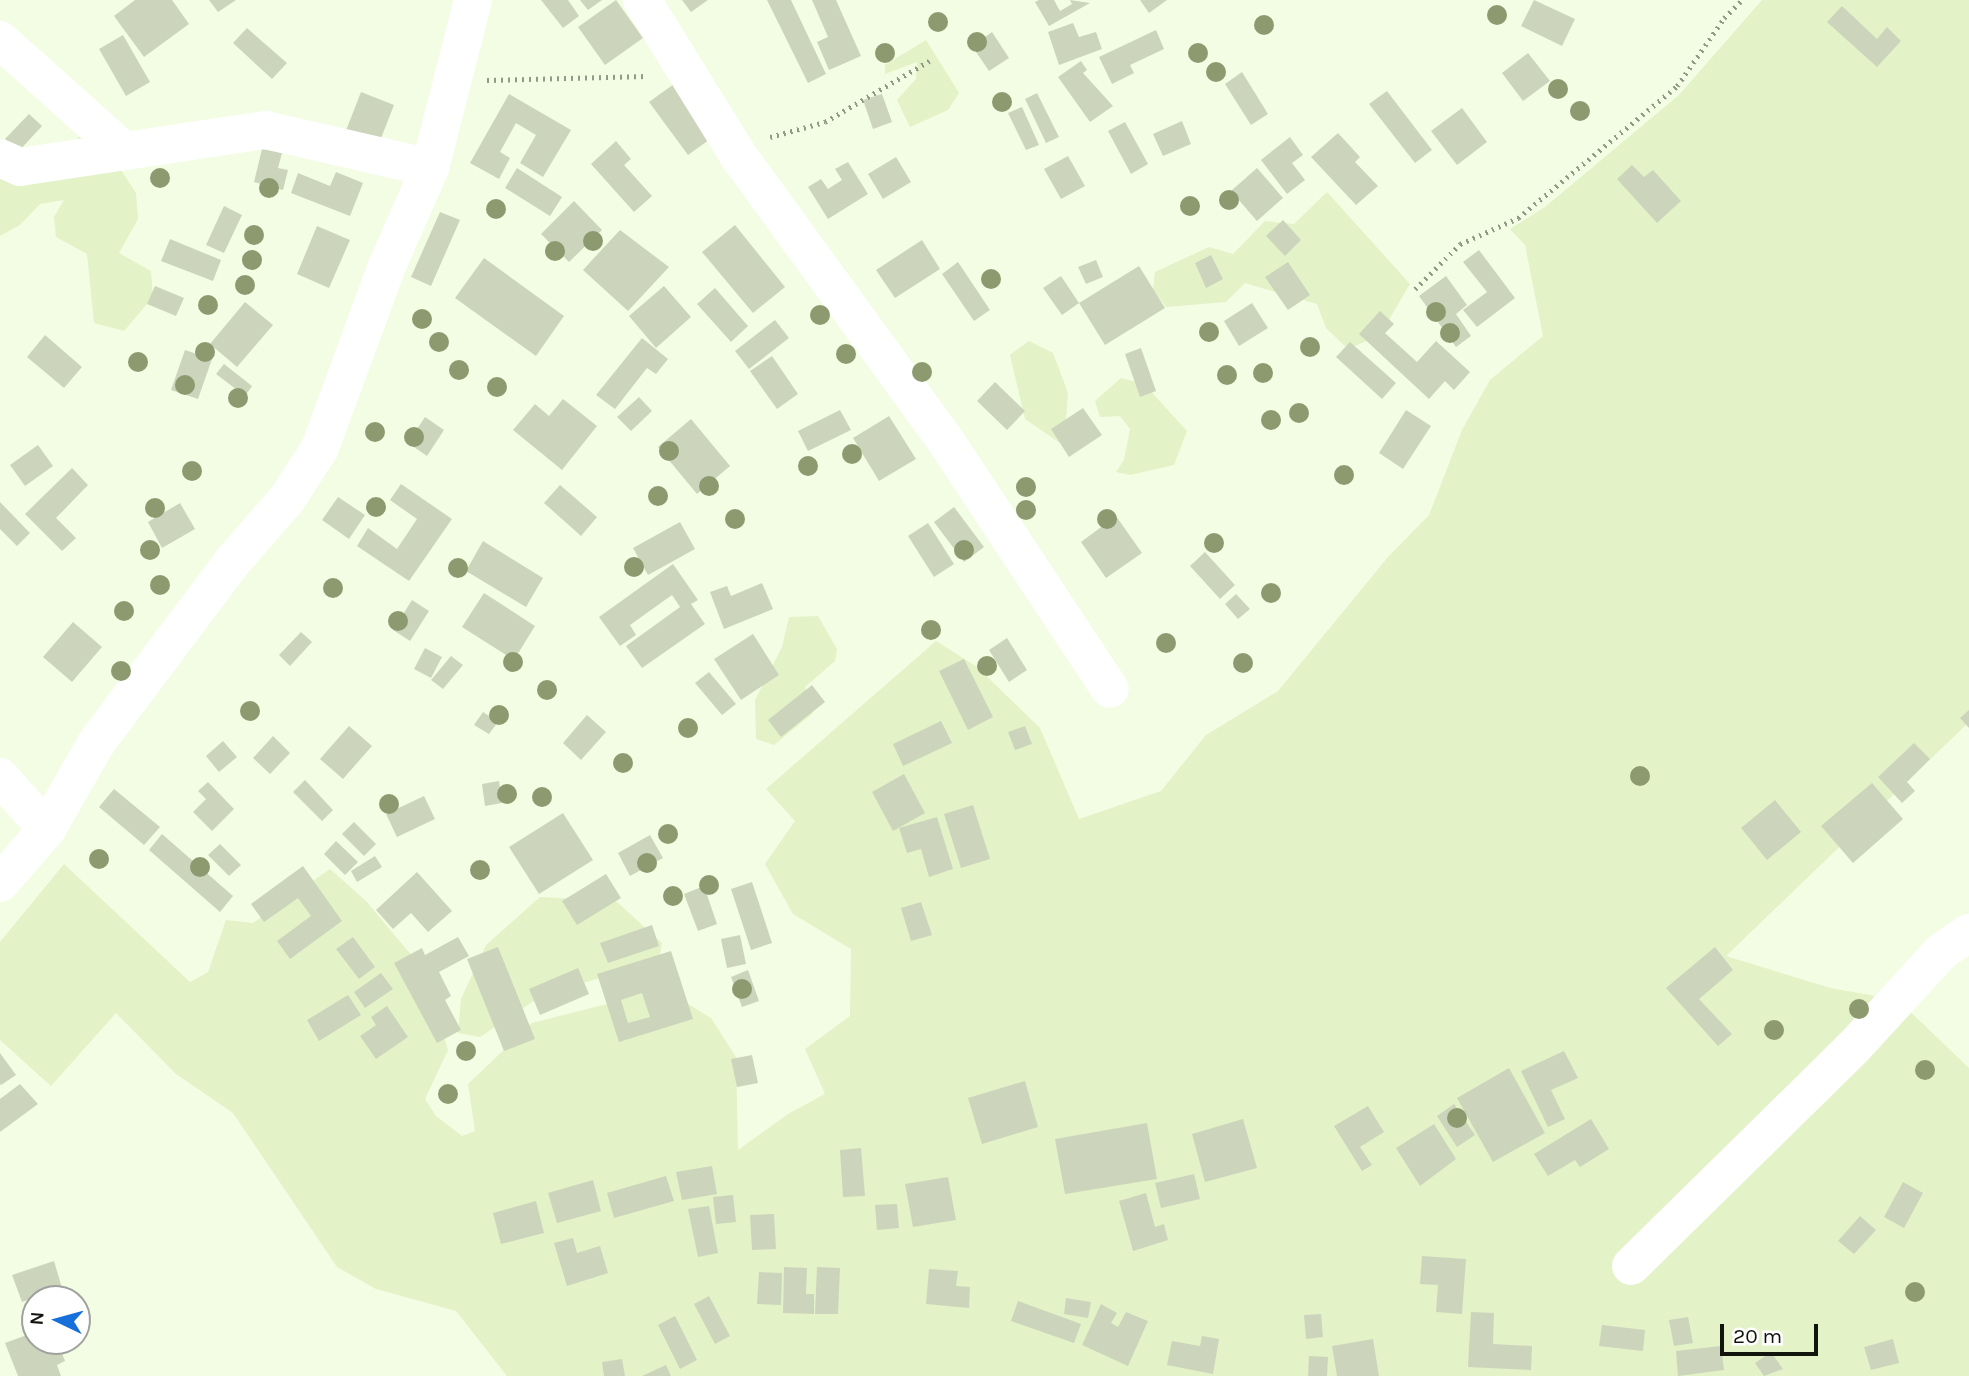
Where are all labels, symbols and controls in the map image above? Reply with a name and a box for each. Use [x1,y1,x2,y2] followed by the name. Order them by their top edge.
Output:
[21,1285,91,1355] north arrow
[1724,1310,1822,1354] scale bar
[26,1311,49,1326] text: N
[1733,1324,1782,1348] text: 20 m

